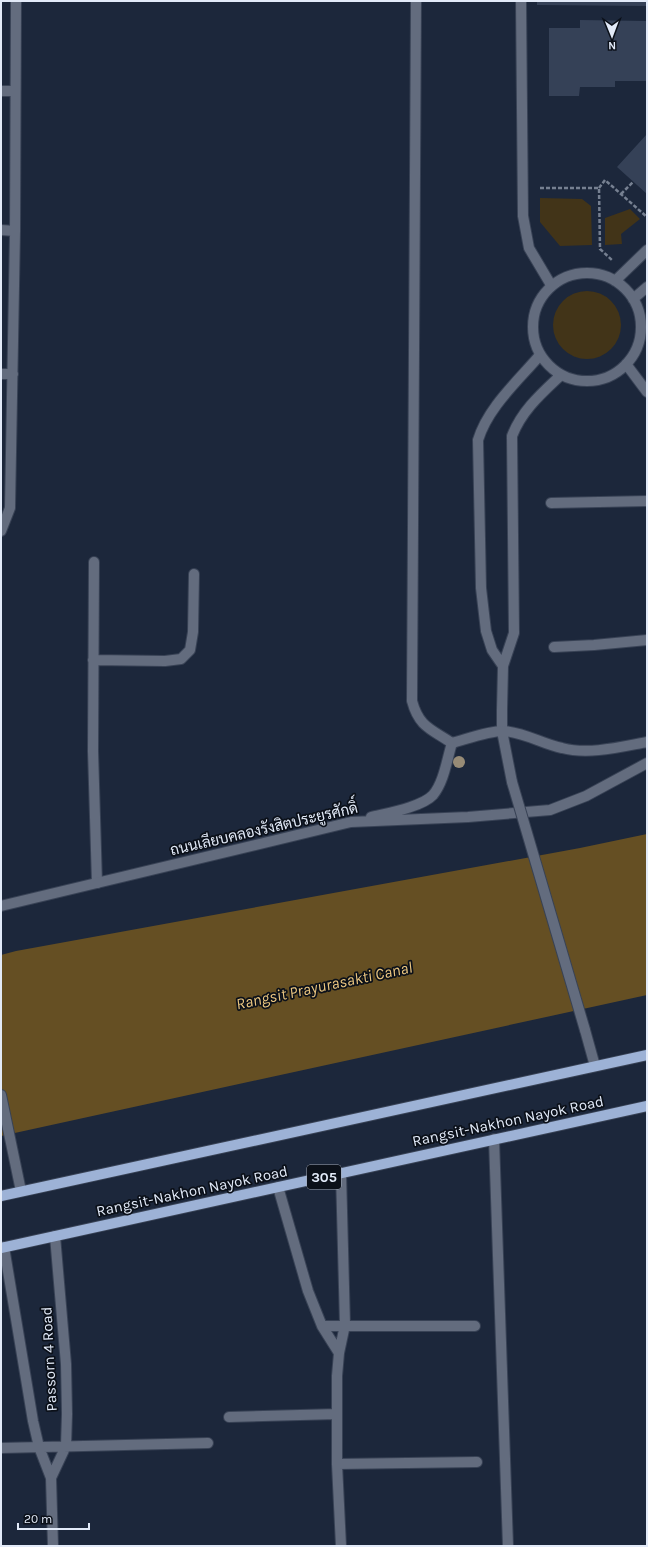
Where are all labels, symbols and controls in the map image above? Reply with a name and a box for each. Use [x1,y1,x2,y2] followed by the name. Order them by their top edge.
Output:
[592,16,632,56] north arrow
[608,39,616,52] text: N
[167,792,360,860] street label: ถนนเลียบคลองรังสิตประยูรศักดิ์
[234,958,414,1013] water label: Rangsit Prayurasakti Canal
[411,1092,605,1150] street label: Rangsit-Nakhon Nayok Road
[95,1162,289,1220] street label: Rangsit-Nakhon Nayok Road
[307,1165,341,1189] road number: 305
[37,1306,61,1412] street label: Passorn 4 Road
[18,1505,89,1531] scale bar
[24,1512,52,1526] text: 20 m

